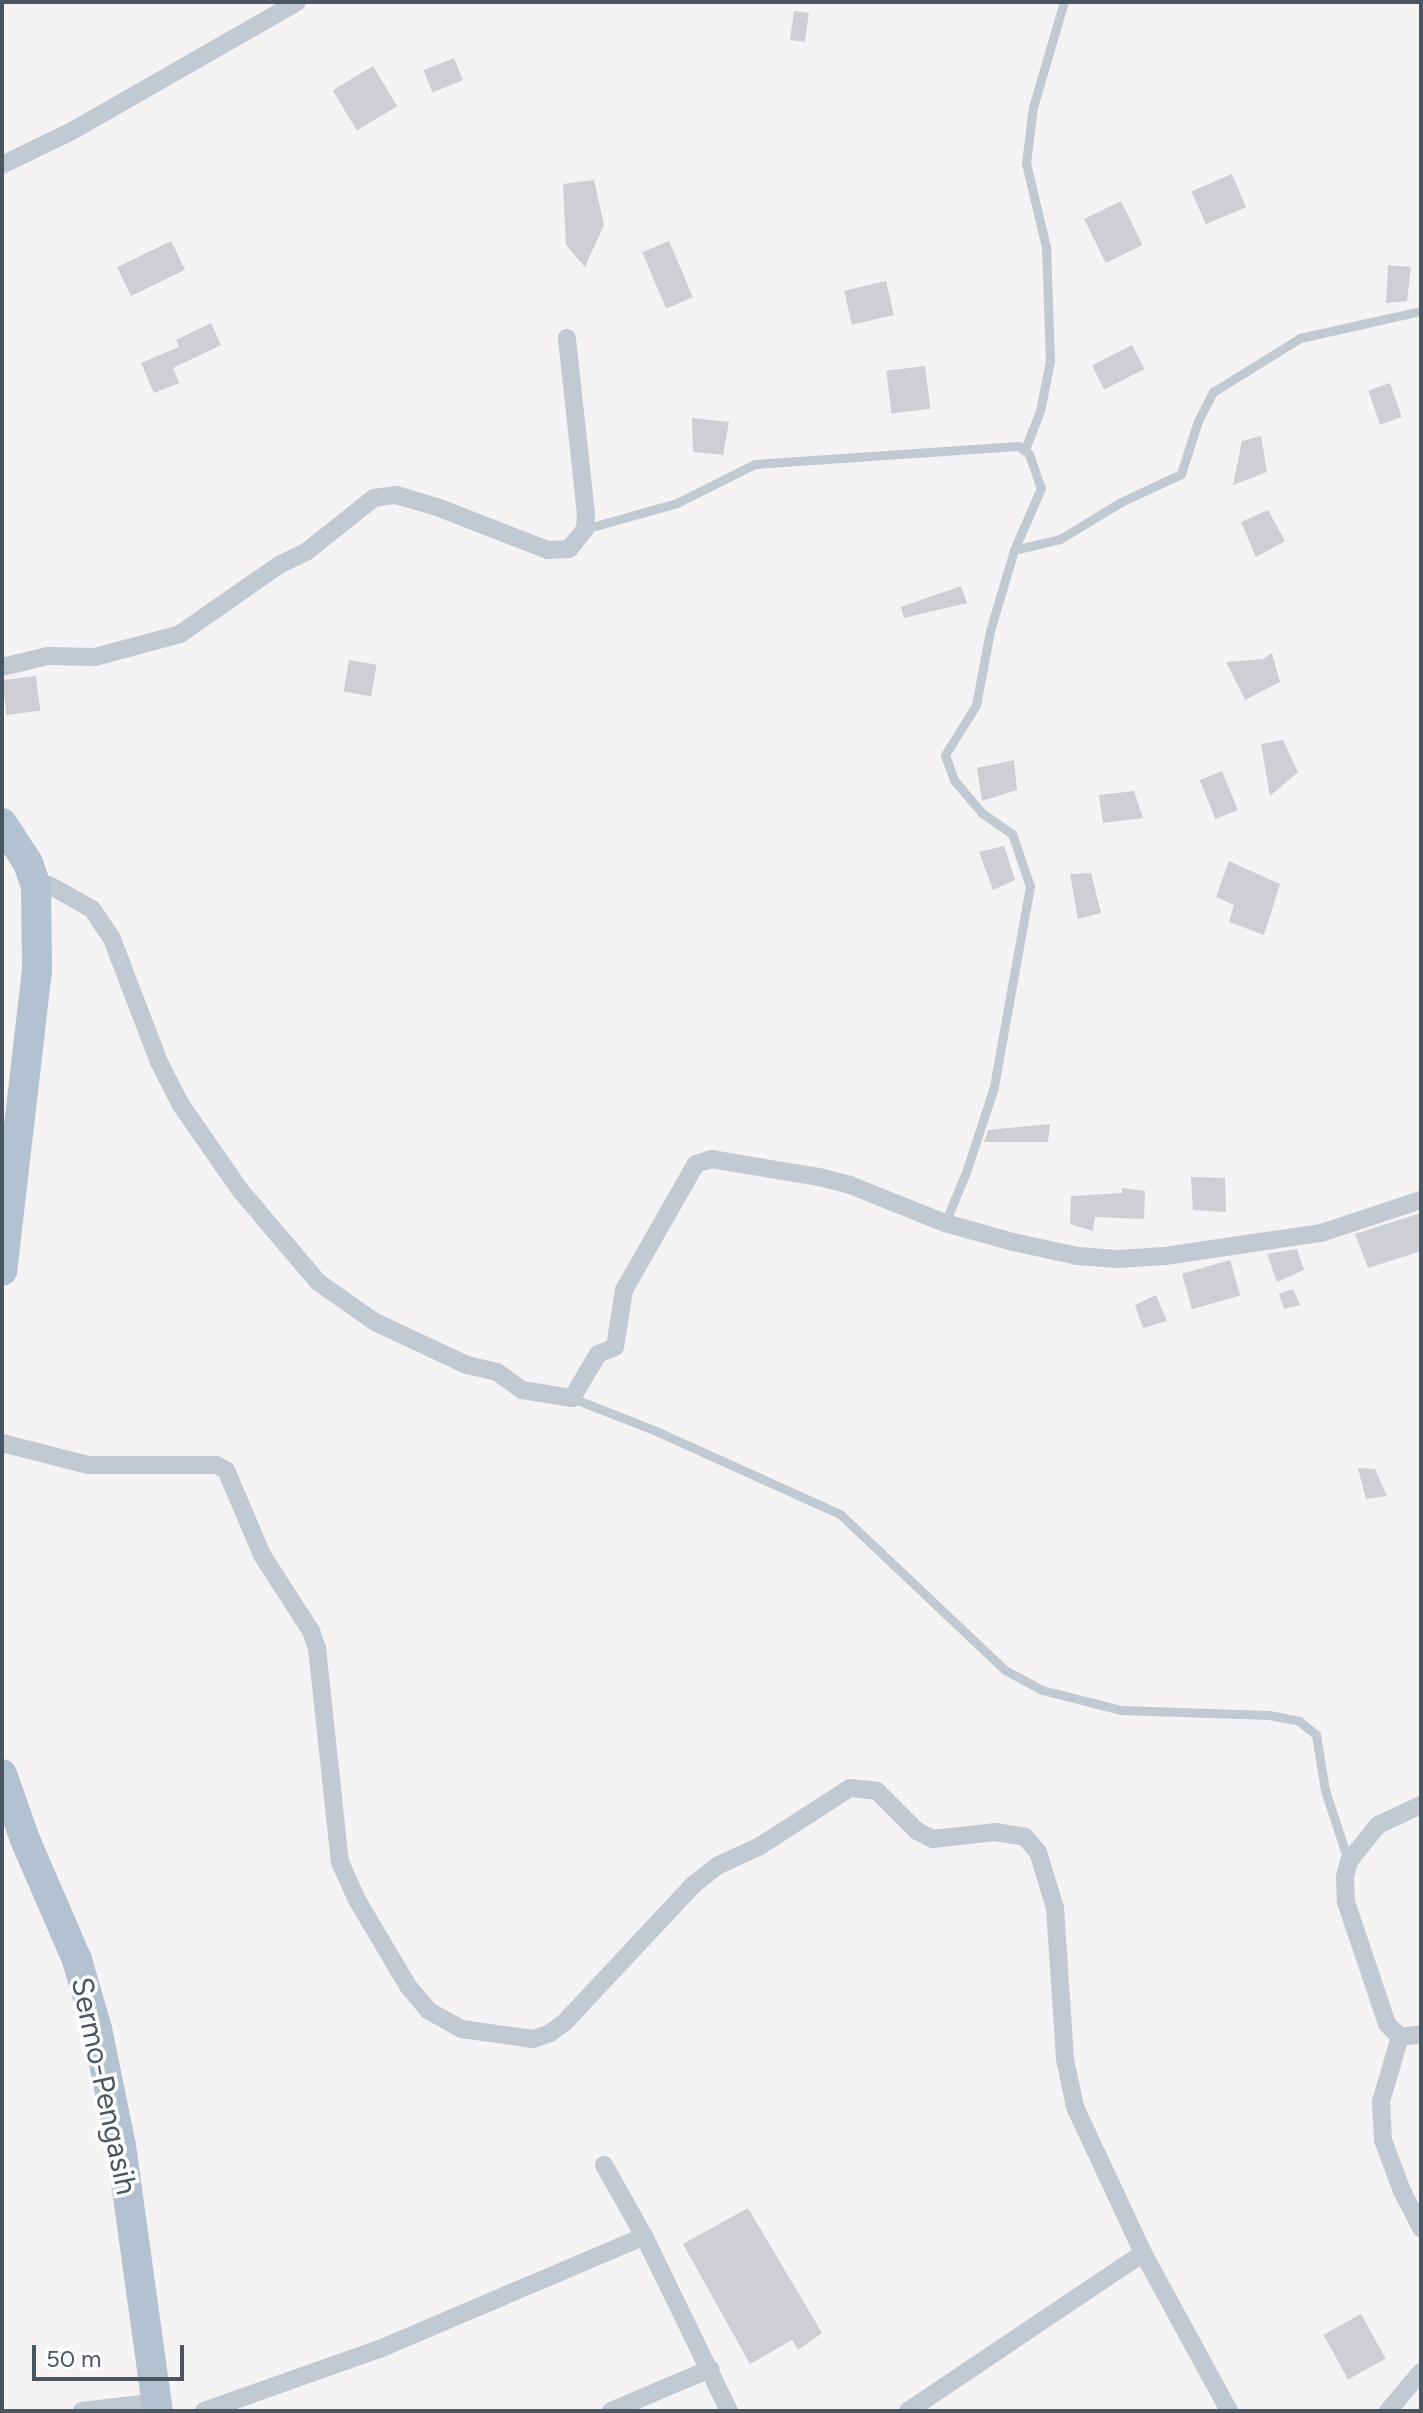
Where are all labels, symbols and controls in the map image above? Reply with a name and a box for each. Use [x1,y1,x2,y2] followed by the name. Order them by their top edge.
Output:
[63,1974,145,2198] street label: Sermo-Pengasih
[36,2329,188,2379] scale bar
[46,2344,102,2373] text: 50 m

